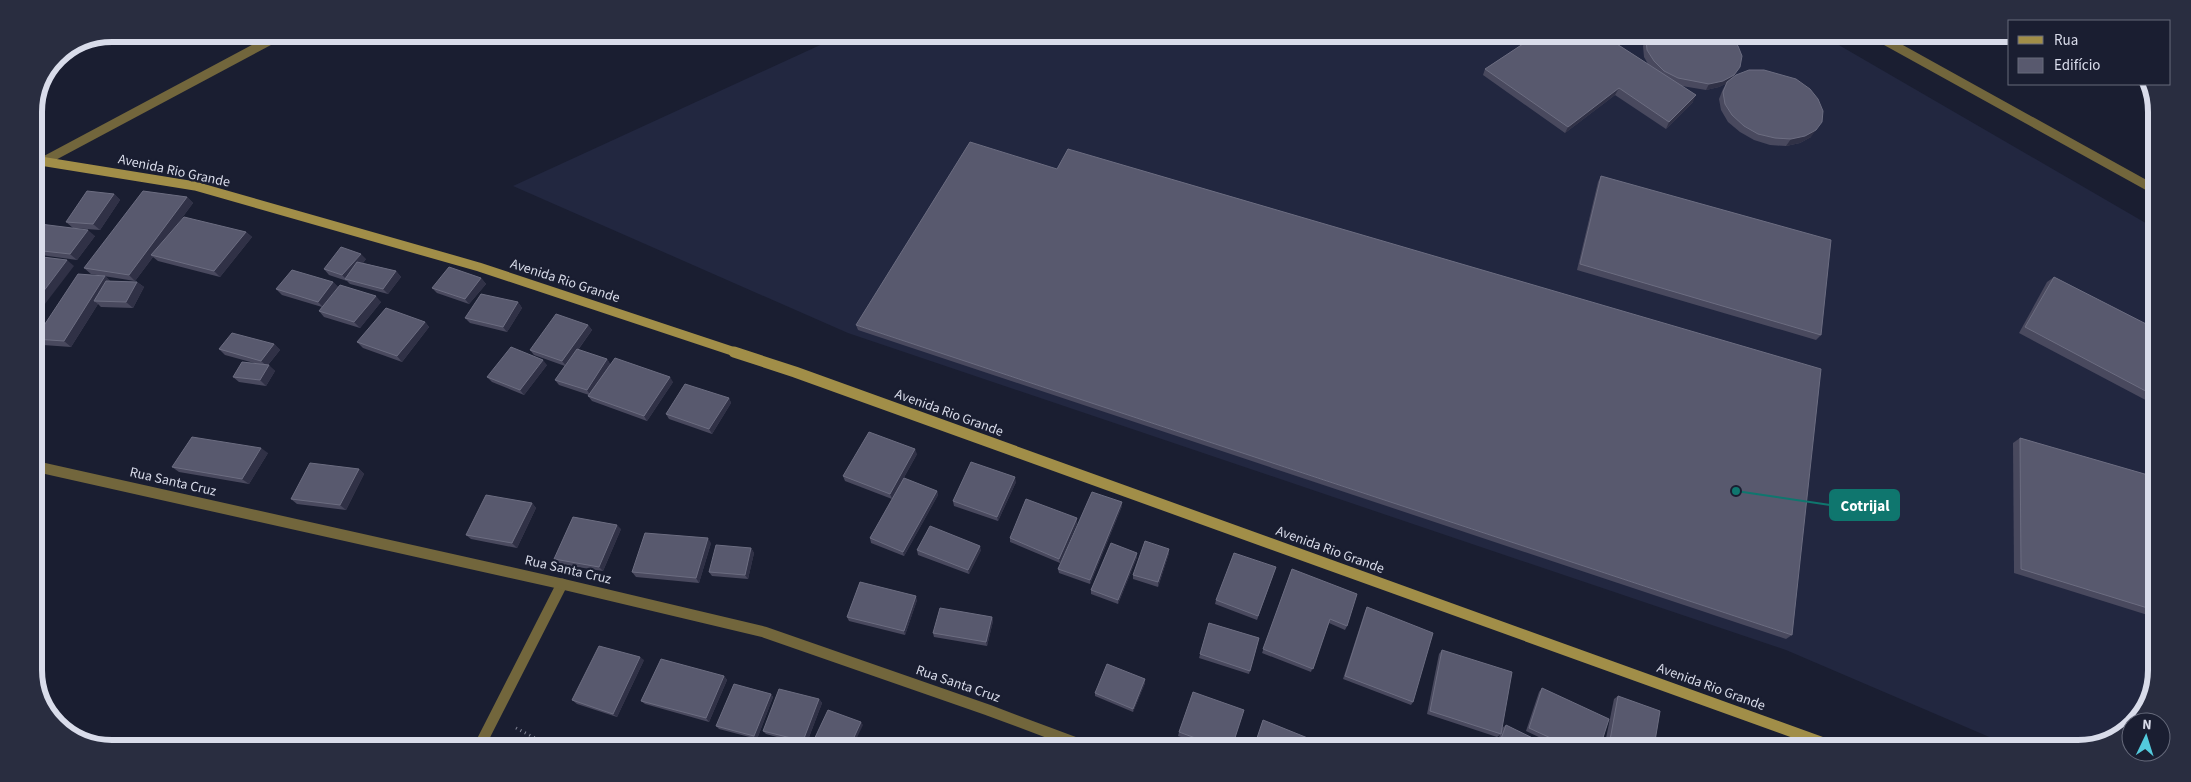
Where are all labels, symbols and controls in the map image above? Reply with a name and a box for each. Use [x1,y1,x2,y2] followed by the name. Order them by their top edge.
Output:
[2008,20,2171,85] legend
[2054,30,2078,51] text: Rua
[2054,55,2101,76] text: Edifício
[116,149,232,193] street label: Avenida Rio Grande
[508,254,622,308] street label: Avenida Rio Grande
[892,384,1006,442] street label: Avenida Rio Grande
[128,462,218,502] street label: Rua Santa Cruz
[1830,490,1899,520] callout: Cotrijal
[1841,496,1890,517] text: Cotrijal
[1273,521,1387,579] street label: Avenida Rio Grande
[523,550,613,590] street label: Rua Santa Cruz
[1654,658,1768,716] street label: Avenida Rio Grande
[913,660,1003,708] street label: Rua Santa Cruz
[2121,712,2171,762] north arrow
[2141,715,2152,735] text: N

